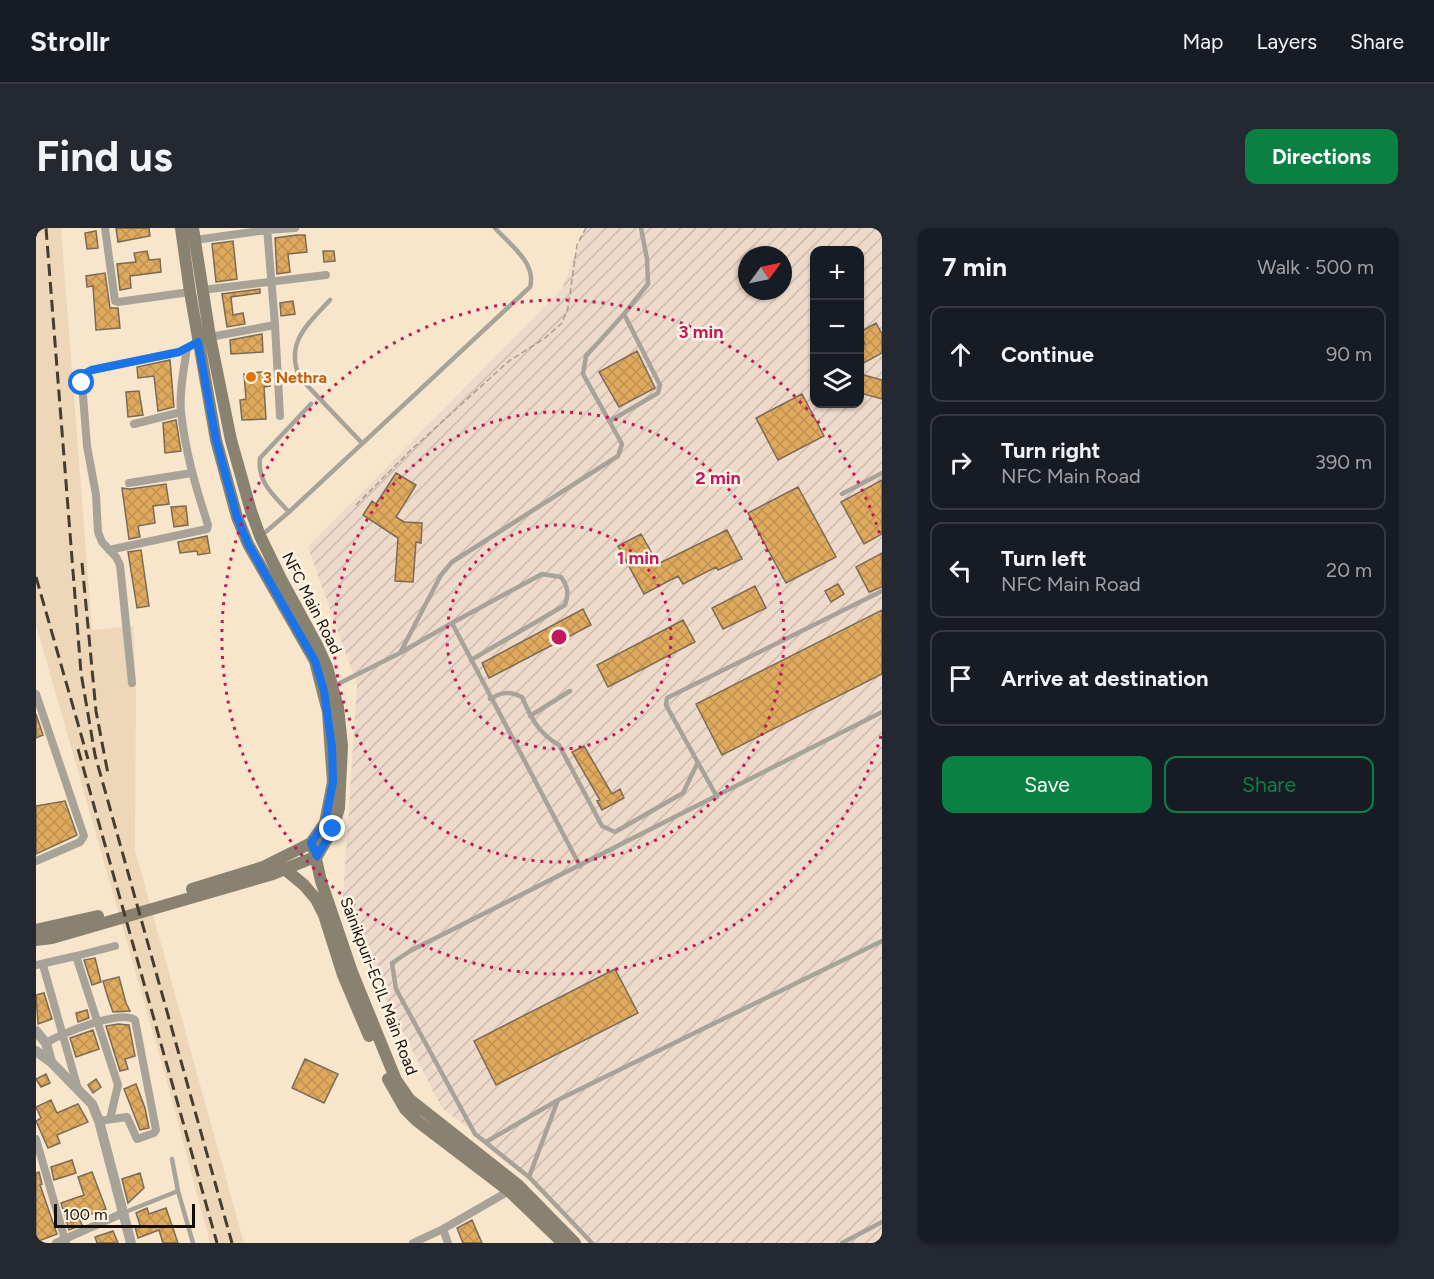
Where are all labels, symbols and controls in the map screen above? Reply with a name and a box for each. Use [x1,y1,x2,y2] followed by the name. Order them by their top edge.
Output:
[30,24,110,58] text: Strollr
[1183,29,1223,54] text: Map
[1256,29,1317,54] text: Layers
[1350,29,1404,54] text: Share
[1245,129,1398,184] button: Directions
[36,131,173,182] text: Find us
[738,246,792,300] north arrow
[810,246,864,408] map controls
[810,246,864,300] button: +
[942,251,1007,283] text: 7 min
[1257,255,1374,279] text: Walk · 500 m
[810,300,864,354] button: −
[679,321,723,343] text: 3 min
[944,338,977,371] icon: ahead
[1001,341,1094,368] text: Continue
[1326,342,1372,366] text: 90 m
[810,354,864,408] button: layers
[263,368,327,387] place label: 3 Nethra
[68,369,94,395] route start
[244,370,258,384] marker: 3 Nethra
[1001,437,1100,464] text: Turn right
[944,446,977,479] icon: right
[1315,450,1372,474] text: 390 m
[1001,464,1141,488] text: NFC Main Road
[695,467,741,489] text: 2 min
[1001,545,1087,572] text: Turn left
[617,547,659,569] text: 1 min
[278,549,346,657] street label: NFC Main Road
[944,554,977,587] icon: left
[1326,558,1372,582] text: 20 m
[1001,572,1141,596] text: NFC Main Road
[549,627,569,647] centre of rings
[944,662,977,695] icon: arrive
[1001,665,1209,692] text: Arrive at destination
[942,756,1152,813] button: Save
[1164,756,1374,813] button: Share
[319,815,345,841] route end
[336,894,422,1078] street label: Sainikpuri-ECIL Main Road
[54,1201,195,1228] scale bar
[63,1205,108,1224] text: 100 m

